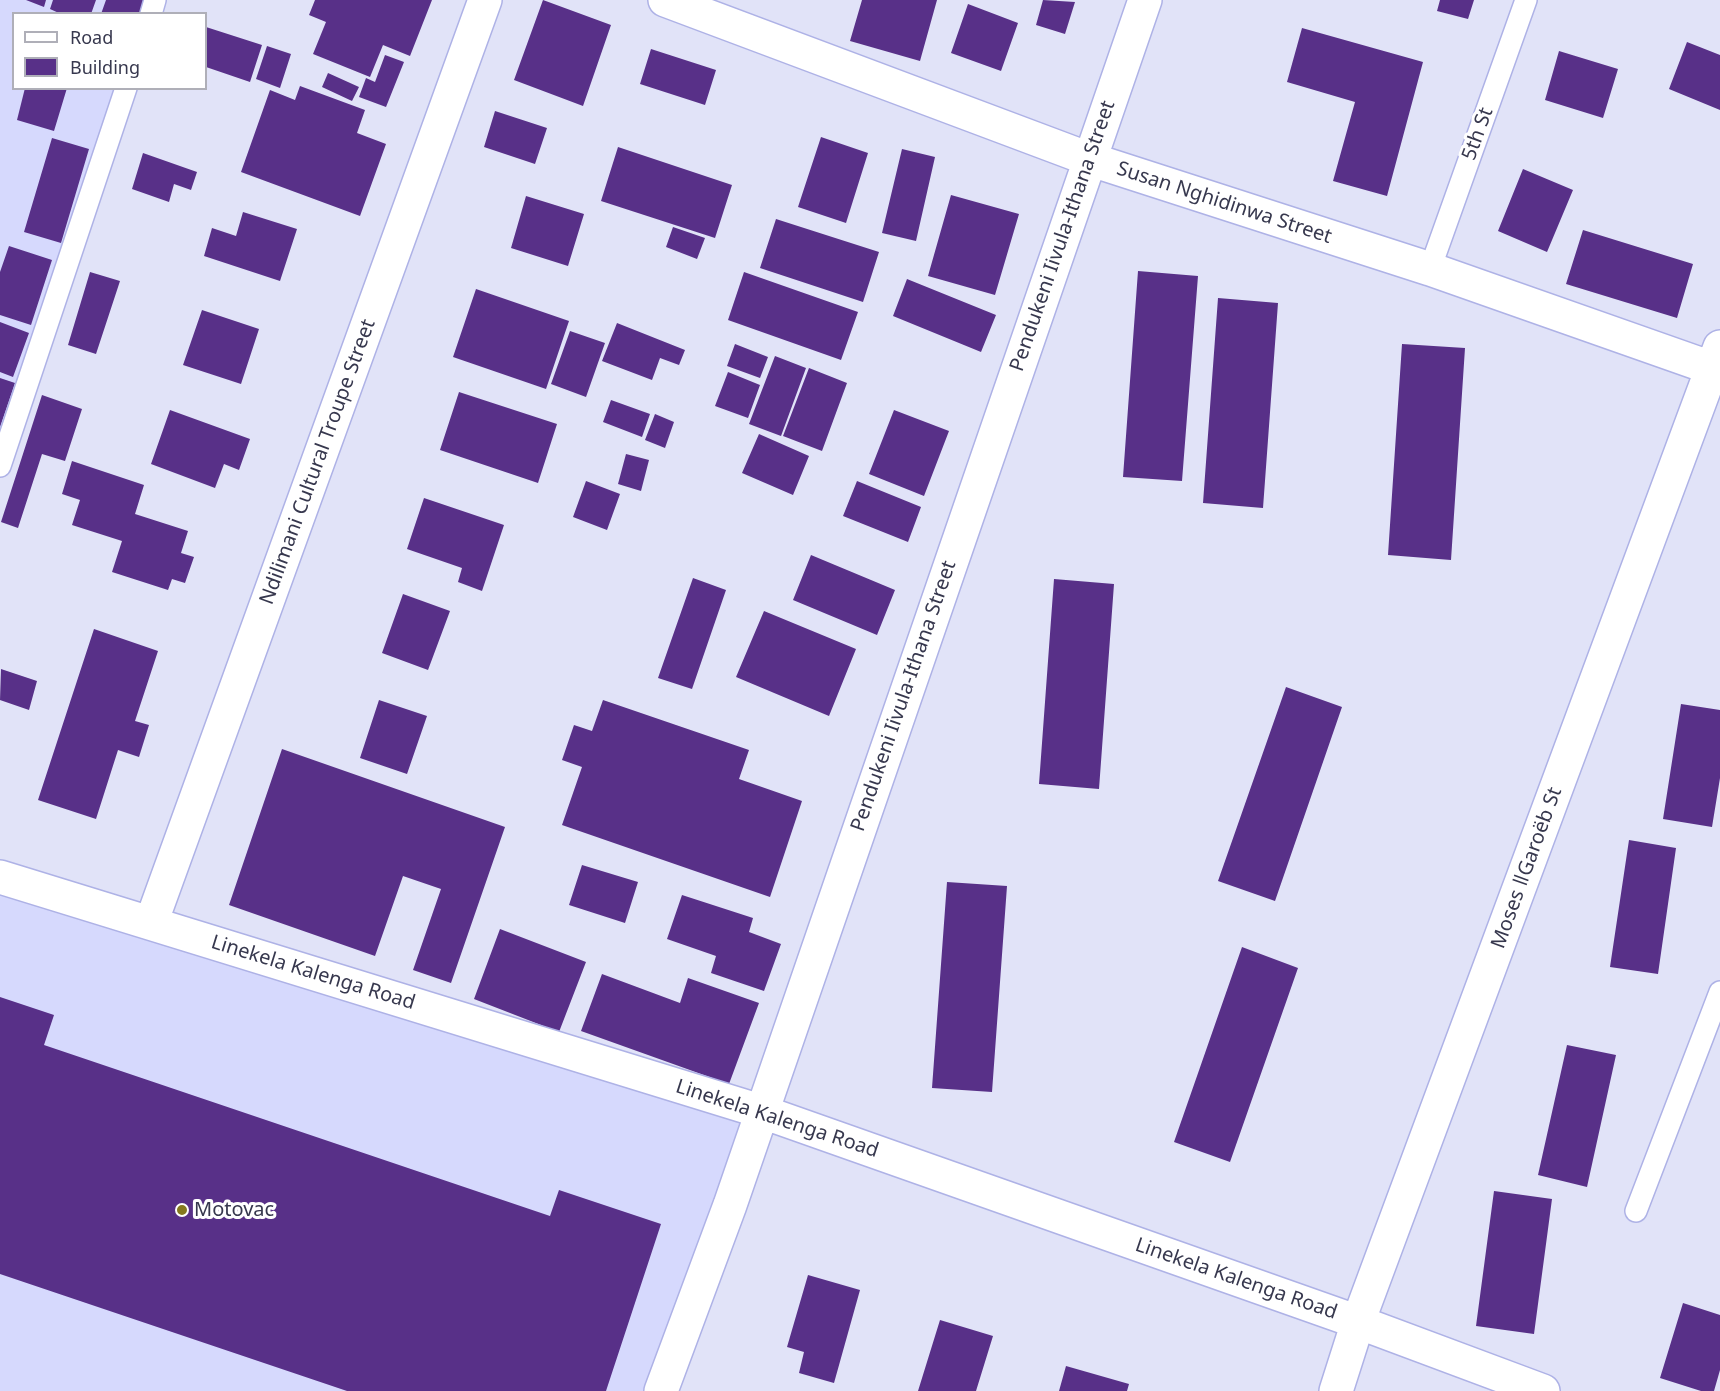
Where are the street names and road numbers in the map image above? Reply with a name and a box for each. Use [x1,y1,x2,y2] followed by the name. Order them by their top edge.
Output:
[1005,98,1121,374] street label: Pendukeni Iivula-Ithana Street
[1457,104,1499,164] street label: 5th St
[1114,157,1334,249] street label: Susan Nghidinwa Street
[255,316,381,608] street label: Ndilimani Cultural Troupe Street
[846,558,962,834] street label: Pendukeni Iivula-Ithana Street
[1487,784,1567,952] street label: Moses ǁGaroëb St
[208,931,418,1015] street label: Linekela Kalenga Road
[672,1075,882,1163] street label: Linekela Kalenga Road
[1132,1233,1340,1325] street label: Linekela Kalenga Road

